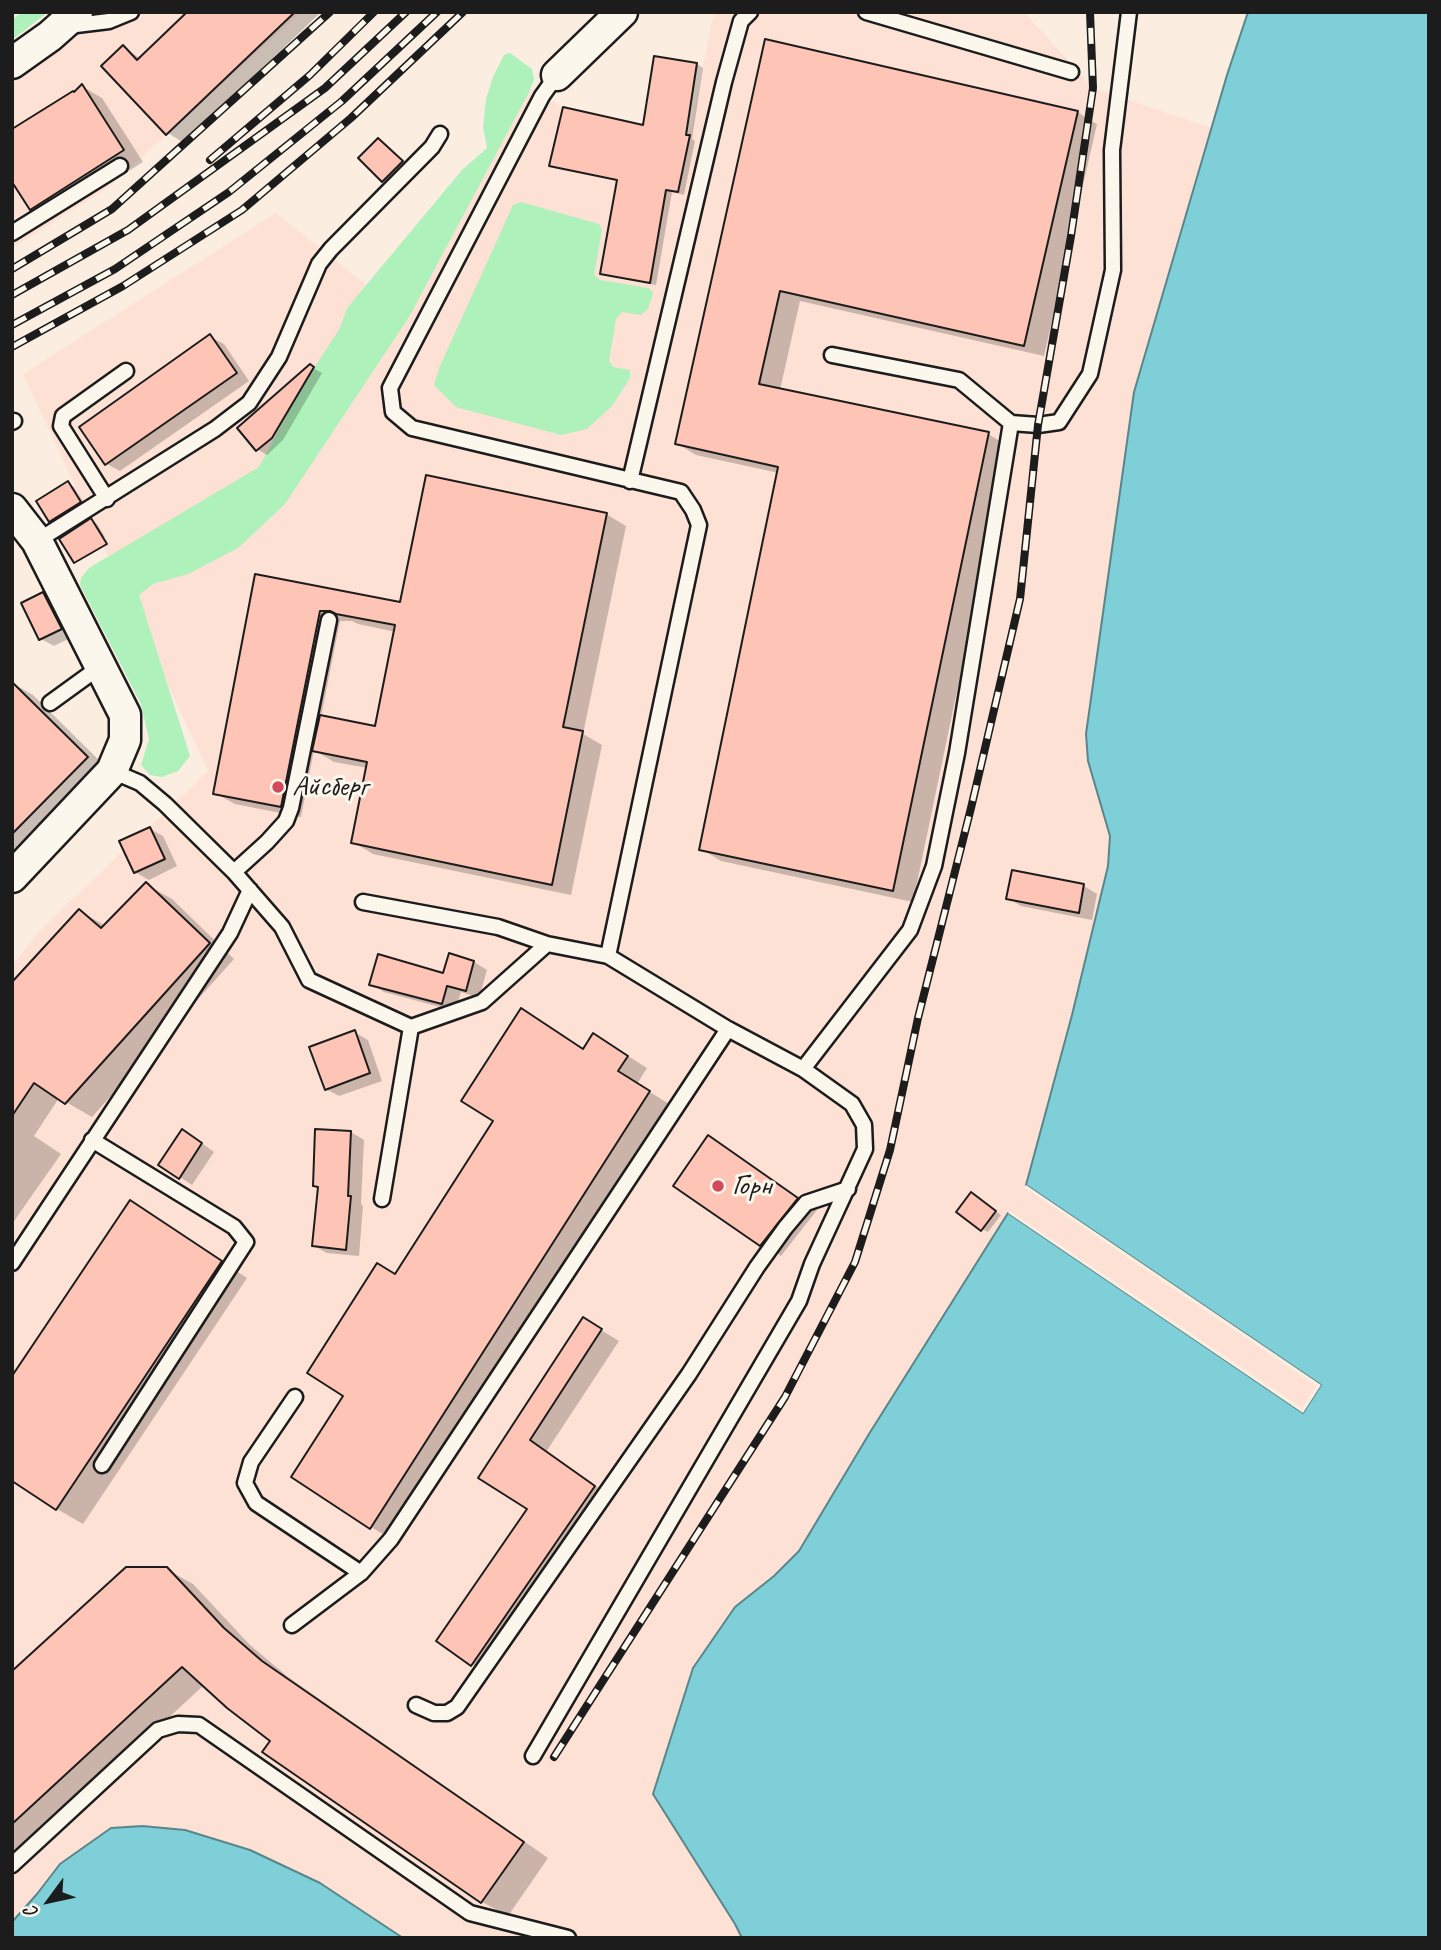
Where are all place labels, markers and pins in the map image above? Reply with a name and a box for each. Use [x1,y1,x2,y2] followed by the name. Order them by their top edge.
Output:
[292,769,368,805] place label: Айсберг
[270,779,286,795] marker: Айсберг
[732,1168,772,1204] place label: Горн
[710,1178,726,1194] marker: Горн

